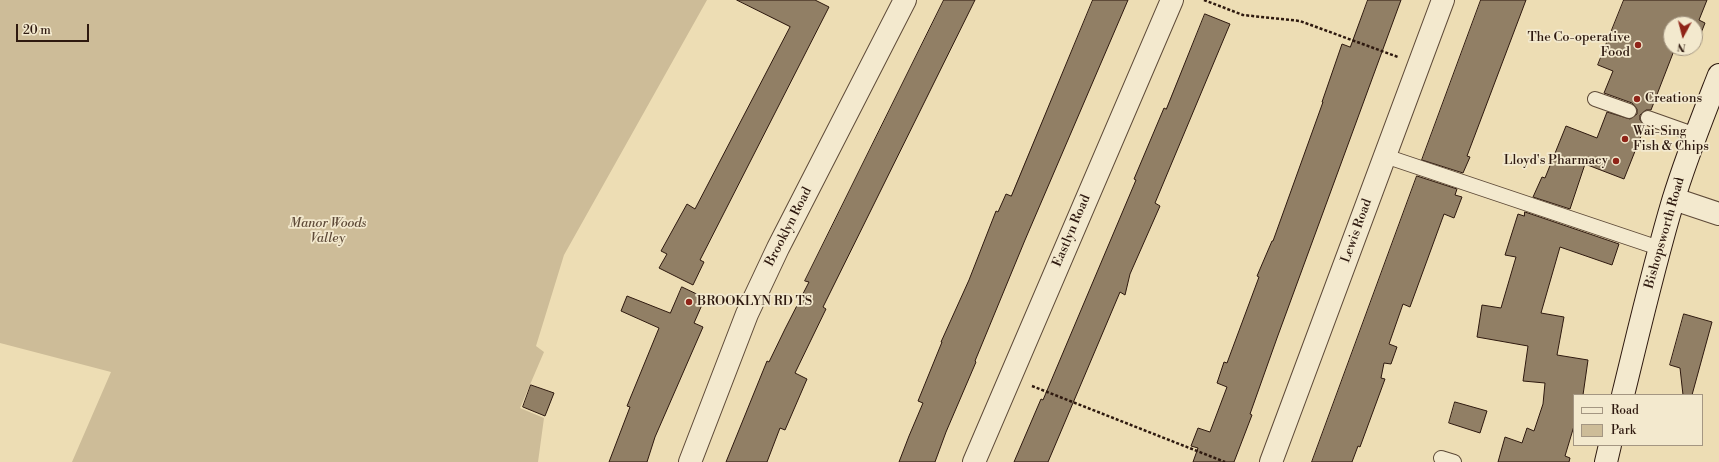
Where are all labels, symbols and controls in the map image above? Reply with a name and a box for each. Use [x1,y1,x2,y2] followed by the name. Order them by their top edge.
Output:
[18,16,91,42] scale bar
[1663,16,1703,56] north arrow
[23,23,51,38] text: 20 m
[1527,30,1630,61] place label: The Co-operative Food
[1676,39,1687,54] text: N
[1633,40,1643,50] marker: The Co-operative Food
[1645,91,1702,107] place label: Creations
[1632,94,1642,104] marker: Creations
[1633,124,1709,155] place label: Wai-Sing Fish & Chips
[1620,134,1630,144] marker: Wai-Sing Fish & Chips
[1504,153,1608,169] place label: Lloyd's Pharmacy
[1611,156,1621,166] marker: Lloyd's Pharmacy
[1642,176,1688,290] street label: Bishopsworth Road
[762,185,816,269] street label: Brooklyn Road
[1050,193,1094,269] street label: Eastlyn Road
[1338,197,1376,265] street label: Lewis Road
[290,216,366,247] park label: Manor Woods Valley
[697,294,812,310] place label: BROOKLYN RD TS
[684,297,694,307] marker: BROOKLYN RD TS
[1573,394,1703,446] legend
[1611,403,1639,418] text: Road
[1611,423,1636,438] text: Park

